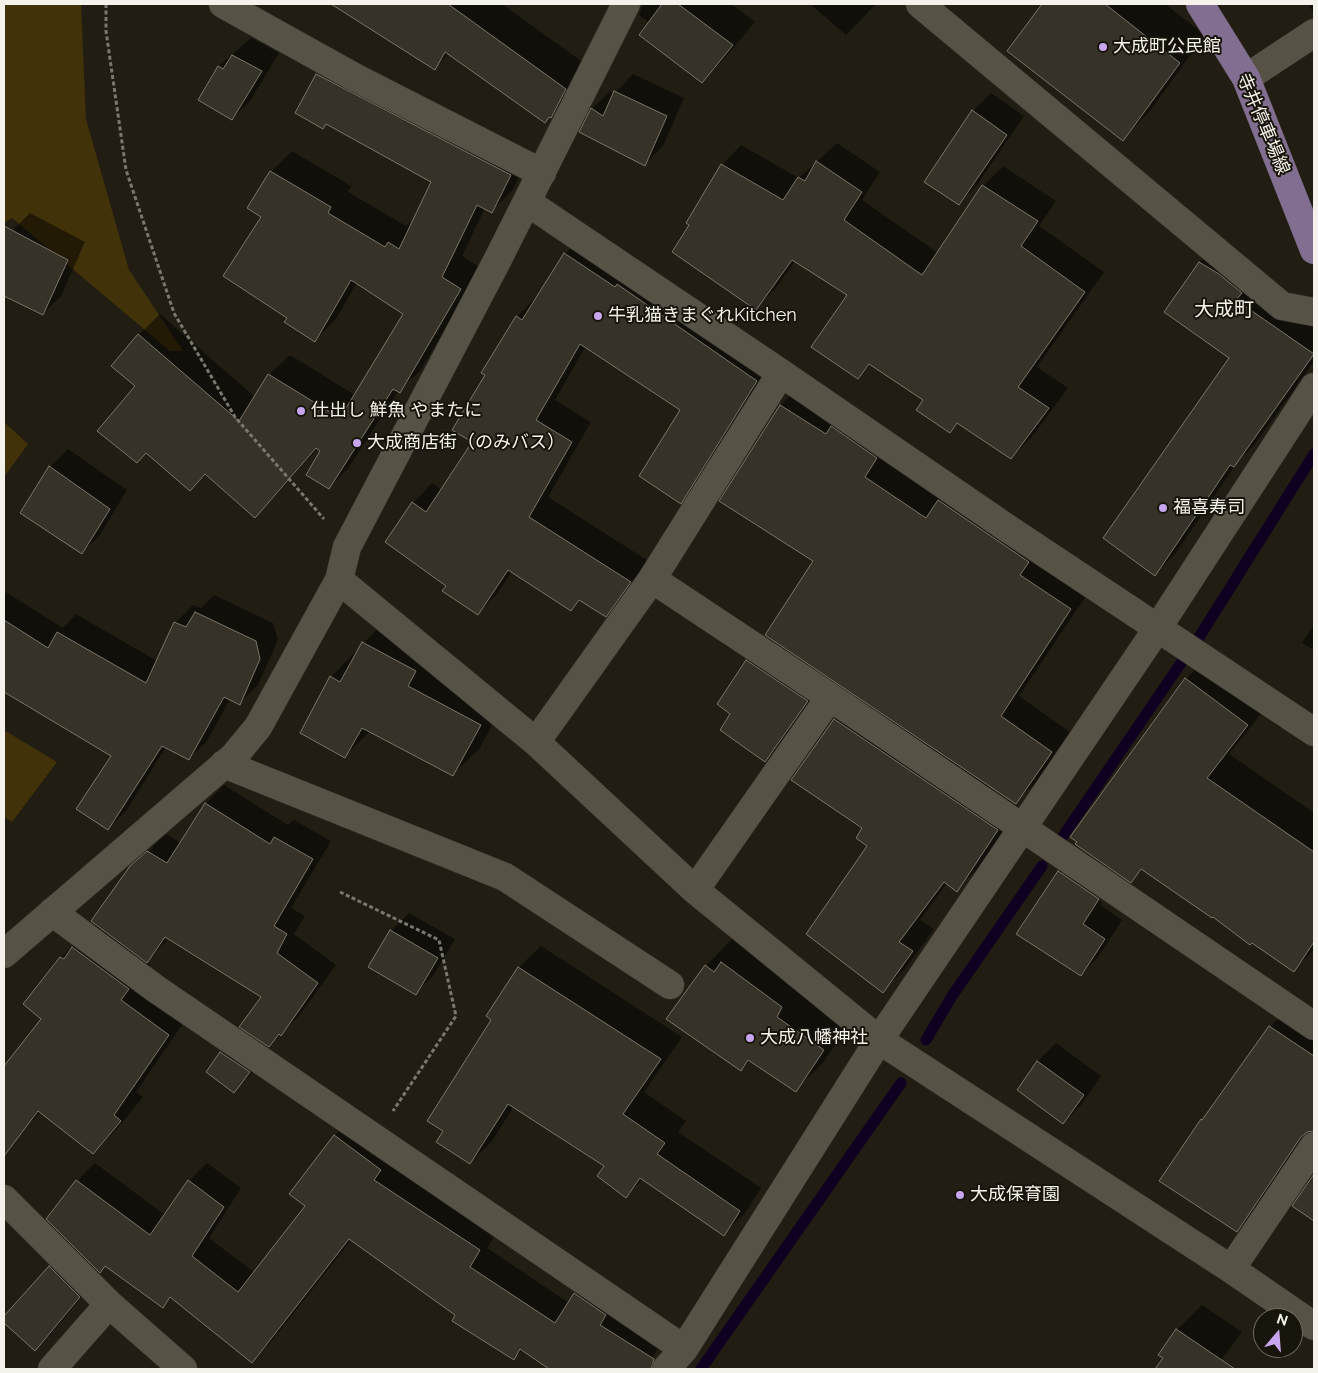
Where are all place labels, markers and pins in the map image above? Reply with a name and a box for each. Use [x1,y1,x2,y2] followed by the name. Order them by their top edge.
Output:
[1113,36,1221,58] place label: 大成町公民館
[1097,41,1109,53] marker: 大成町公民館
[608,305,797,327] place label: 牛乳猫きまぐれKitchen
[592,310,604,322] marker: 牛乳猫きまぐれKitchen
[311,400,482,422] place label: 仕出し 鮮魚 やまたに
[295,405,307,417] marker: 仕出し 鮮魚 やまたに
[367,432,565,454] place label: 大成商店街（のみバス）
[351,437,363,449] marker: 大成商店街（のみバス）
[1173,497,1245,519] place label: 福喜寿司
[1157,502,1169,514] marker: 福喜寿司
[760,1027,868,1049] place label: 大成八幡神社
[744,1032,756,1044] marker: 大成八幡神社
[970,1184,1060,1206] place label: 大成保育園
[954,1189,966,1201] marker: 大成保育園

